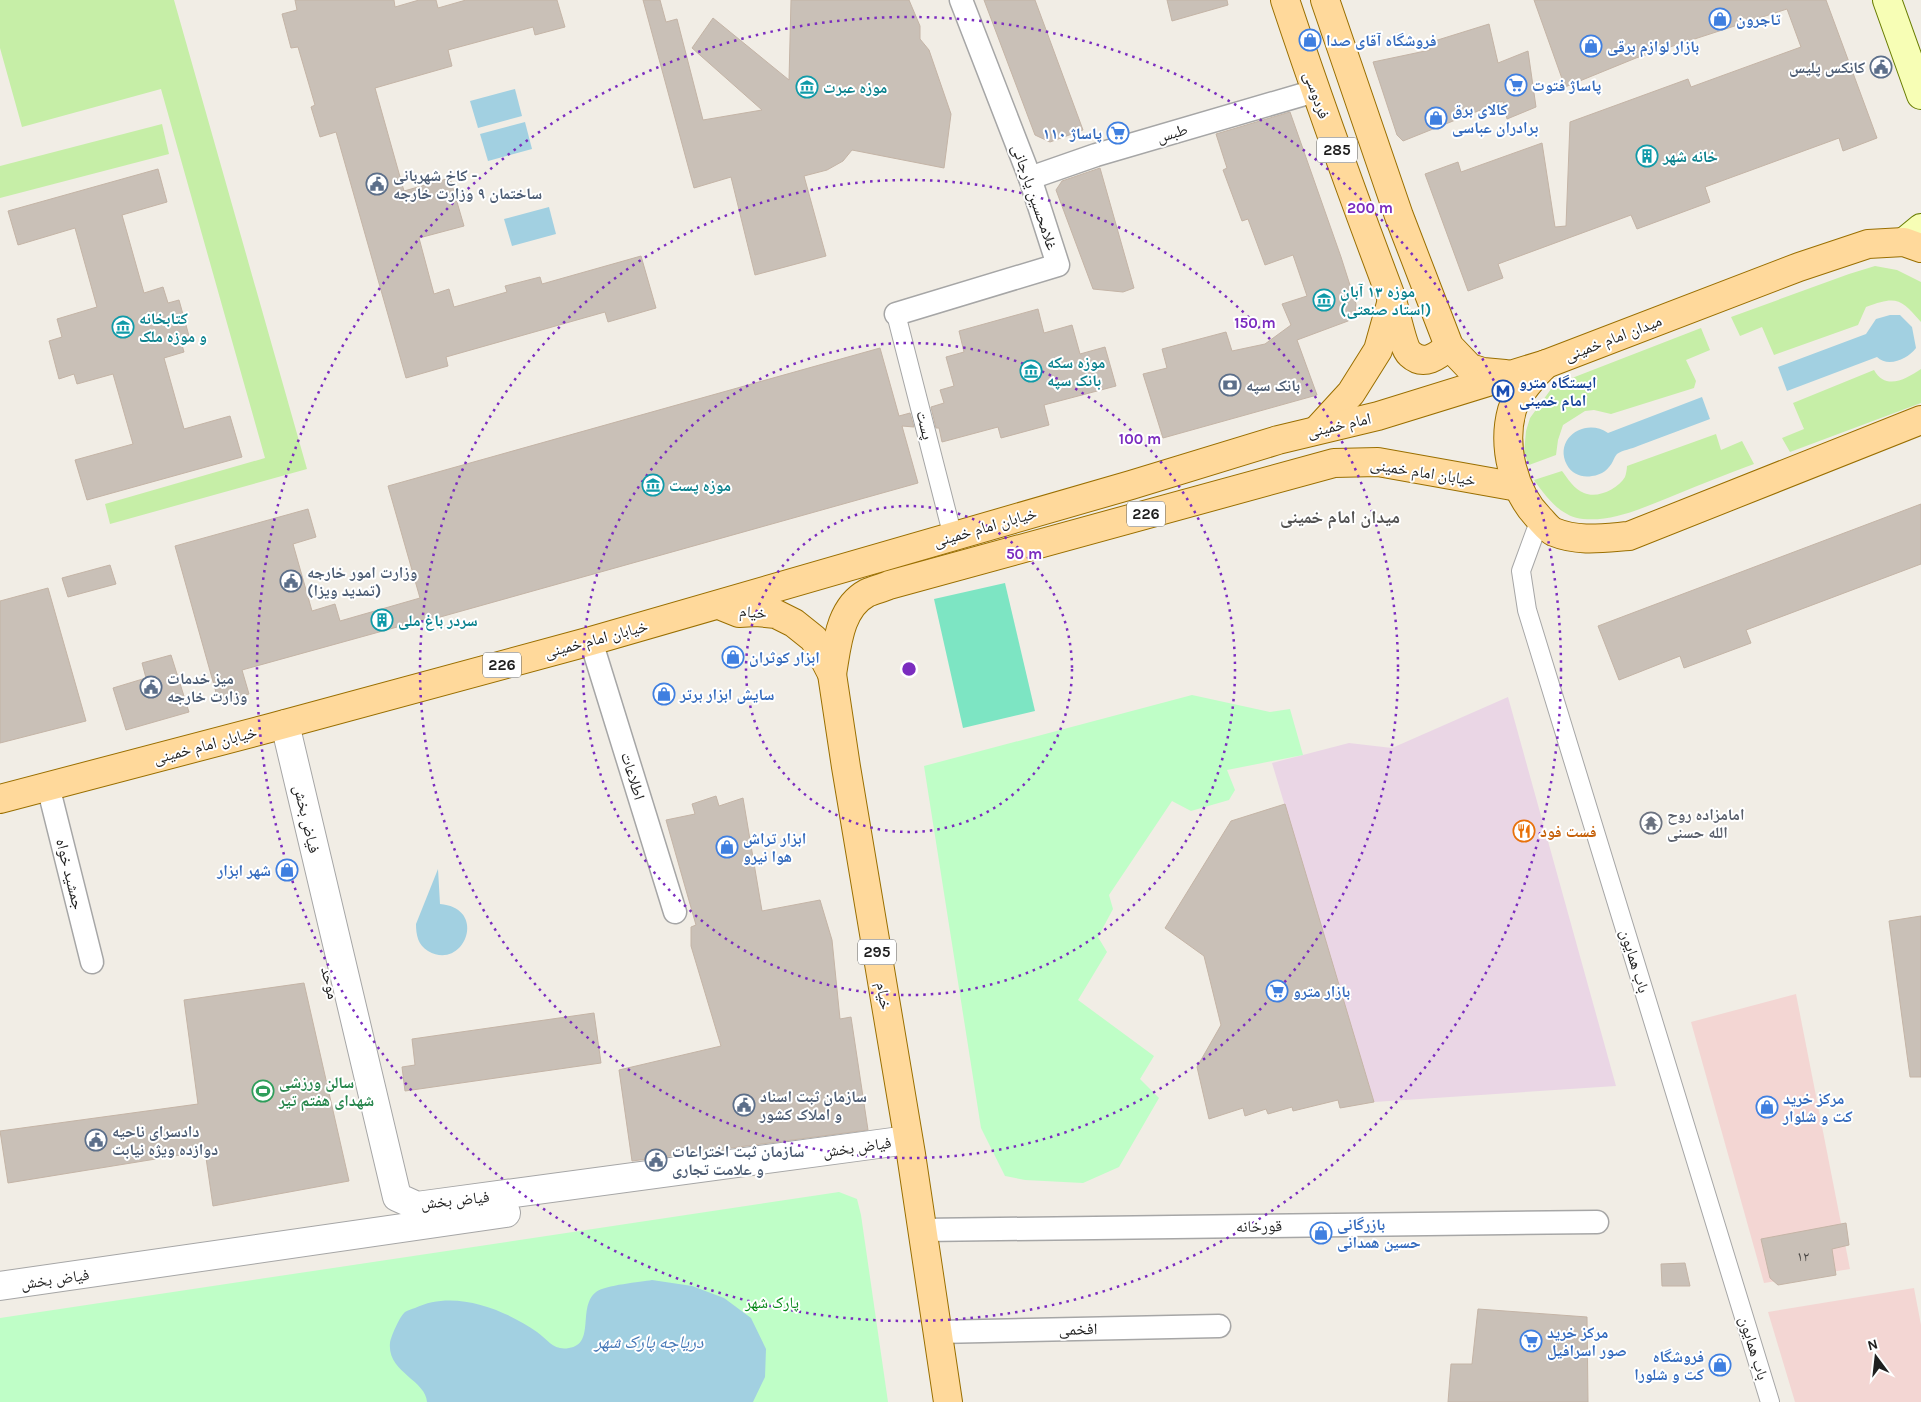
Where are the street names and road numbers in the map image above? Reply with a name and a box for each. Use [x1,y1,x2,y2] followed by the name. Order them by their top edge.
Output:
[1299,69,1334,122] street label: فردوسی
[1154,120,1190,147] street label: طبس
[1317,138,1357,162] road number: 285
[1007,142,1062,253] street label: غلامحسین یارجانی
[1562,311,1665,366] street label: میدان امام خمینی
[1305,408,1373,443] street label: امام خمینی
[912,409,938,442] street label: پست
[1369,454,1477,491] street label: خیابان امام خمینی
[1127,502,1165,526] road number: 226
[931,503,1039,552] street label: خیابان امام خمینی
[738,601,768,624] street label: خیام
[542,616,650,663] street label: خیابان امام خمینی
[483,652,521,678] road number: 226
[151,722,259,769] street label: خیابان امام خمینی
[617,750,649,802] street label: اطلاعات
[289,783,324,855] street label: فیاض بخش
[52,837,88,911] street label: جمشید خواه
[1615,927,1654,996] street label: باب همایون
[858,940,896,964] road number: 295
[317,965,343,1001] street label: موحد
[871,981,896,1012] street label: خیام
[821,1133,893,1162] street label: فیاض بخش
[420,1187,491,1214] street label: فیاض بخش
[1236,1216,1282,1236] street label: قورخانه
[19,1265,91,1294] street label: فیاض بخش
[1734,1314,1773,1383] street label: باب همایون
[1058,1319,1098,1340] street label: افخمی

